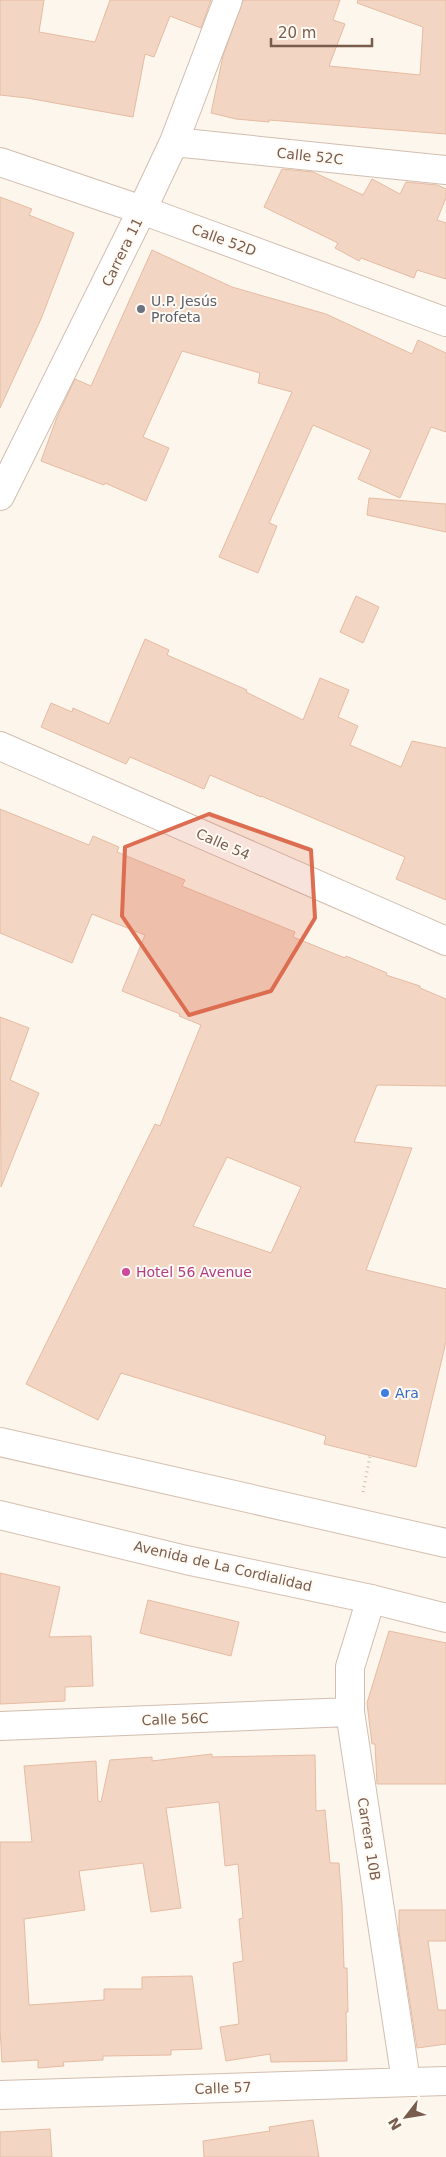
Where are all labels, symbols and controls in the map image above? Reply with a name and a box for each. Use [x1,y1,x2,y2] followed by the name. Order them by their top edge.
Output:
[271,15,372,47] scale bar
[278,24,316,42] text: 20 m
[276,145,344,167] street label: Calle 52C
[98,215,146,289] street label: Carrera 11
[189,221,259,259] street label: Calle 52D
[151,293,217,325] place label: U.P. Jesús Profeta
[135,303,147,315] marker: U.P. Jesús Profeta
[194,825,252,863] street label: Calle 54
[136,1264,252,1280] place label: Hotel 56 Avenue
[120,1266,132,1278] marker: Hotel 56 Avenue
[395,1385,419,1401] place label: Ara
[379,1387,391,1399] marker: Ara
[132,1538,314,1594] street label: Avenida de La Cordialidad
[141,1710,209,1728] street label: Calle 56C
[355,1796,383,1882] street label: Carrera 10B
[194,2079,252,2097] street label: Calle 57
[381,2092,431,2142] north arrow
[385,2115,405,2133] text: N

